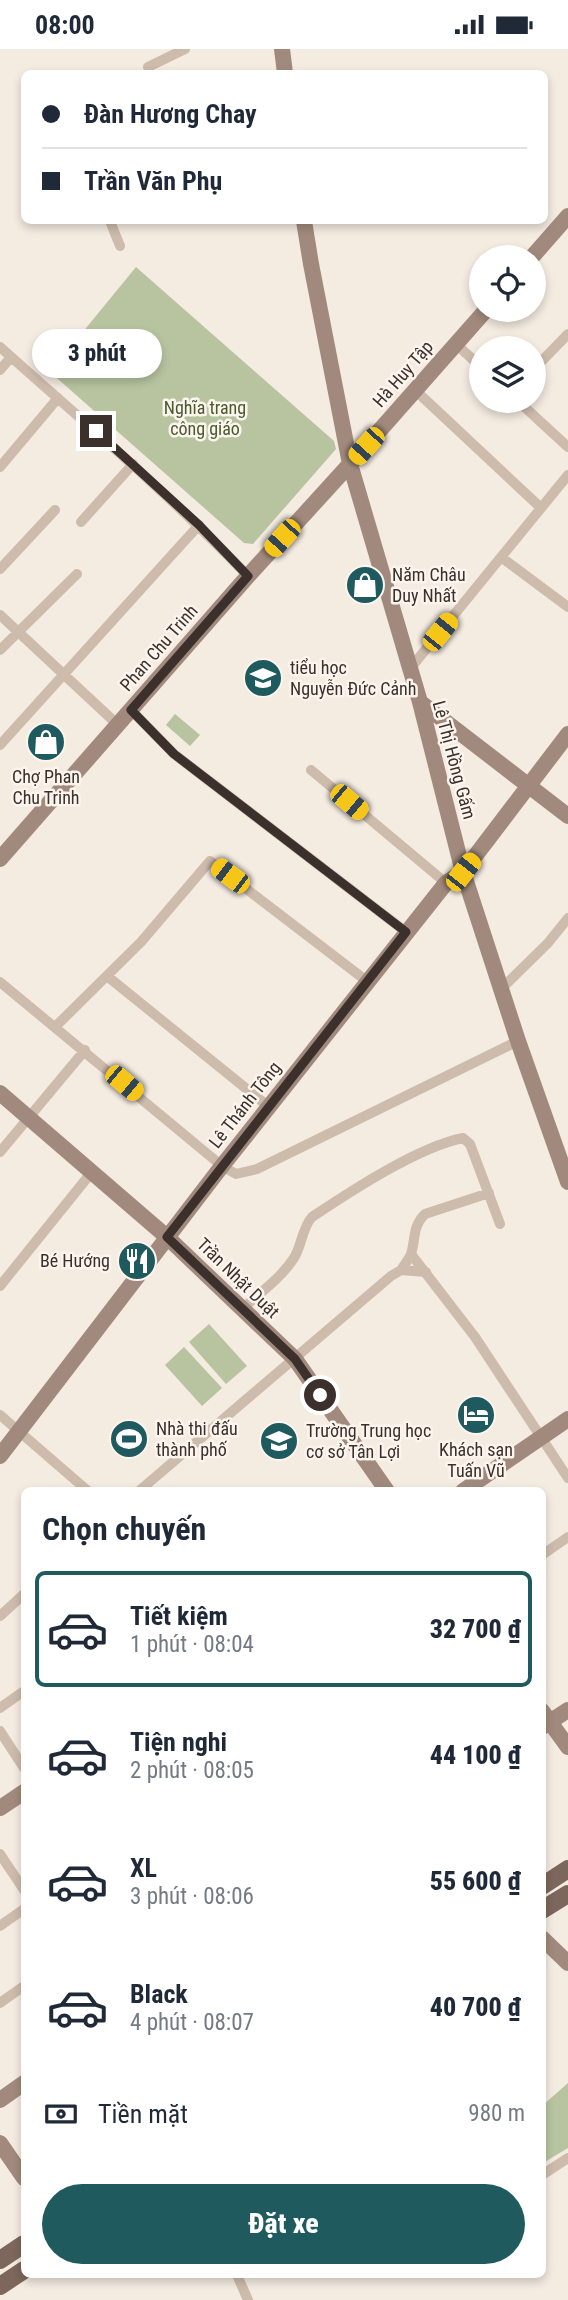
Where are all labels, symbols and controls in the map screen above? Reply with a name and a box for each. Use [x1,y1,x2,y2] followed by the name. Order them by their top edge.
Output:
[35,10,95,40] text: 08:00
[84,99,257,129] text: Đàn Hương Chay
[84,166,222,196] text: Trần Văn Phụ
[469,245,546,413] map controls
[469,245,546,322] button: locate
[31,329,161,379] callout: 3 phút
[368,336,437,411] street label: Hà Huy Tập
[469,336,546,413] button: layers
[68,340,126,367] text: 3 phút
[164,397,246,439] park label: Nghĩa trang công giáo
[80,415,112,447] route end
[345,423,388,469] car
[261,515,304,561] car
[344,564,386,606] shop icon: Năm Châu Duy Nhất
[392,564,466,606] place label: Năm Châu Duy Nhất
[116,600,202,695] street label: Phan Chu Trinh
[419,609,462,655] car
[242,657,284,699] school or university icon: tiểu học Nguyễn Đức Cảnh
[290,657,417,699] place label: tiểu học Nguyễn Đức Cảnh
[429,698,480,821] street label: Lê Thị Hồng Gấm
[25,721,67,763] shop icon: Chợ Phan Chu Trinh
[12,766,80,808] place label: Chợ Phan Chu Trinh
[327,780,372,824] car
[442,849,485,895] car
[207,855,254,897] car
[204,1057,285,1152] street label: Lê Thánh Tông
[102,1061,147,1105] car
[193,1233,284,1322] street label: Trần Nhật Duật
[116,1240,158,1282] restaurant icon: Bé Hướng
[40,1250,110,1271] place label: Bé Hướng
[304,1379,336,1411] route start
[455,1394,497,1436] hotel icon: Khách sạn Tuấn Vũ
[108,1418,150,1460] sports icon: Nhà thi đấu thành phố
[156,1418,238,1460] place label: Nhà thi đấu thành phố
[258,1420,300,1462] school or university icon: Trường Trung học cơ sở Tân Lợi
[306,1420,431,1462] place label: Trường Trung học cơ sở Tân Lợi
[439,1439,513,1481] place label: Khách sạn Tuấn Vũ
[42,1510,206,1548] text: Chọn chuyến
[46,1598,109,1661] icon: car
[130,1601,228,1631] text: Tiết kiệm
[430,1614,521,1644] text: 32 700 ₫
[130,1631,254,1658] text: 1 phút · 08:04
[46,1724,109,1787] icon: car
[130,1727,227,1757] text: Tiện nghi
[430,1740,521,1770] text: 44 100 ₫
[130,1757,254,1784] text: 2 phút · 08:05
[46,1850,109,1913] icon: car
[130,1853,157,1883] text: XL
[430,1866,521,1896] text: 55 600 ₫
[130,1883,254,1910] text: 3 phút · 08:06
[46,1976,109,2039] icon: car
[130,1979,188,2009] text: Black
[430,1992,521,2022] text: 40 700 ₫
[130,2009,254,2036] text: 4 phút · 08:07
[42,2095,80,2133] icon: cash
[98,2099,188,2129] text: Tiền mặt
[468,2100,525,2127] text: 980 m
[42,2184,525,2264] button: Đặt xe

